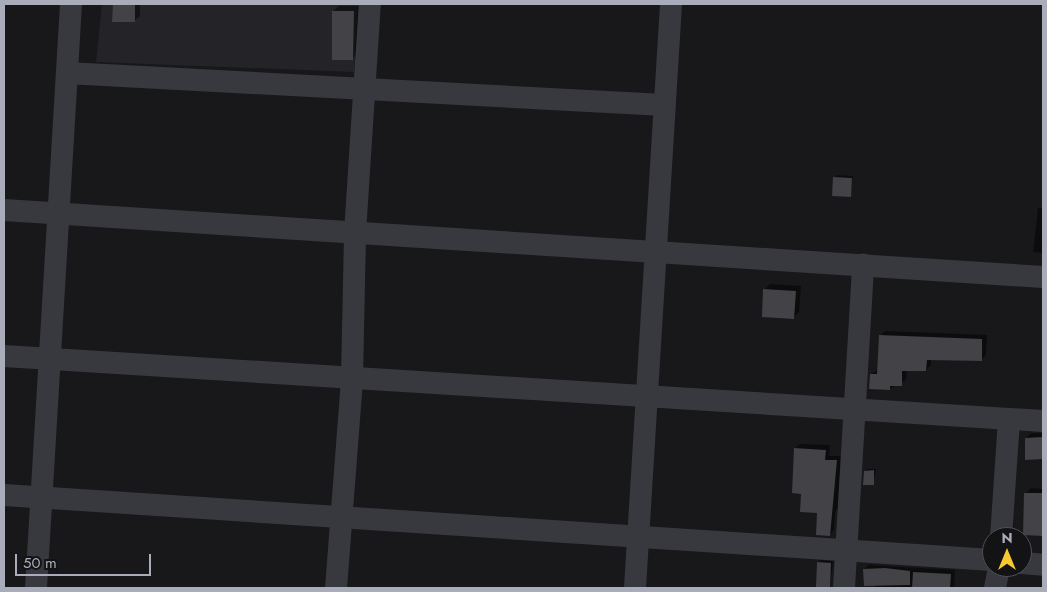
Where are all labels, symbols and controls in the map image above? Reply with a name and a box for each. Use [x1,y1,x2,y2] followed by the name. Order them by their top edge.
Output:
[982,527,1032,577] north arrow
[1001,528,1013,548] text: N
[18,544,154,576] scale bar
[23,552,57,574] text: 50 m

